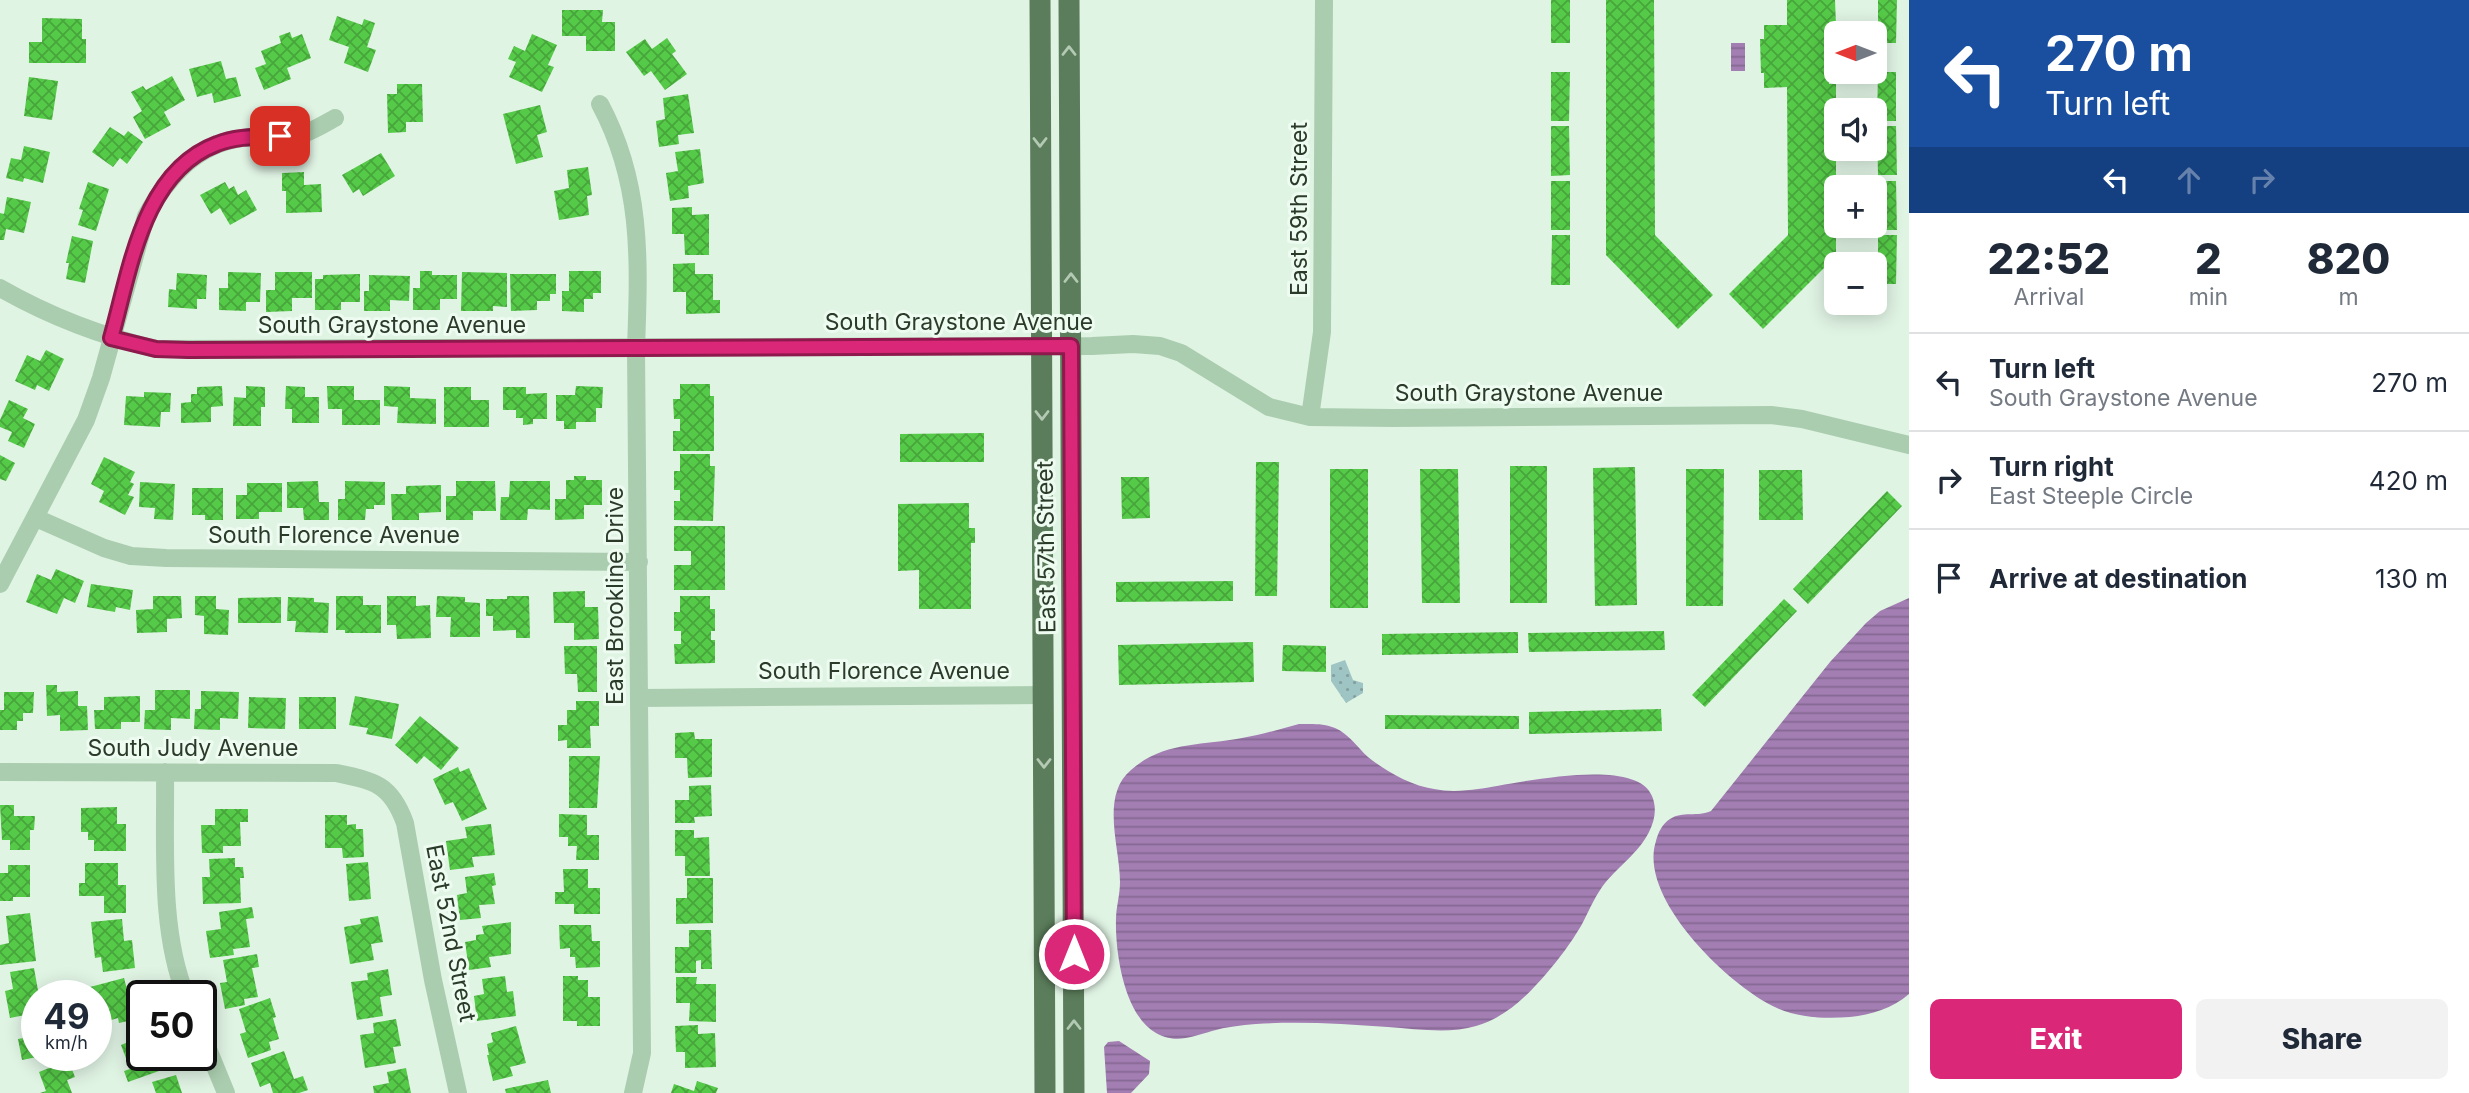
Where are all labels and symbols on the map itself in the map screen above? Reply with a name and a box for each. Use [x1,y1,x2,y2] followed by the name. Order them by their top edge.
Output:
[1824,21,1886,84] north arrow
[1061,45,1077,56] one-way arrow
[250,106,310,166] pin
[1285,122,1313,296] street label: East 59th Street
[1032,137,1048,147] one-way arrow
[1063,273,1078,284] one-way arrow
[825,308,1093,336] street label: South Graystone Avenue
[258,311,526,339] street label: South Graystone Avenue
[1395,379,1663,407] street label: South Graystone Avenue
[1034,410,1050,421] one-way arrow
[1030,460,1062,633] street label: East 57th Street
[601,487,629,705] street label: East Brookline Drive
[208,521,460,549] street label: South Florence Avenue
[758,657,1010,685] street label: South Florence Avenue
[88,734,298,762] street label: South Judy Avenue
[1036,758,1052,769] one-way arrow
[420,842,482,1024] street label: East 52nd Street
[1037,917,1111,991] position arrow
[126,980,217,1071] speed limit sign: 50
[1066,1019,1082,1030] one-way arrow

